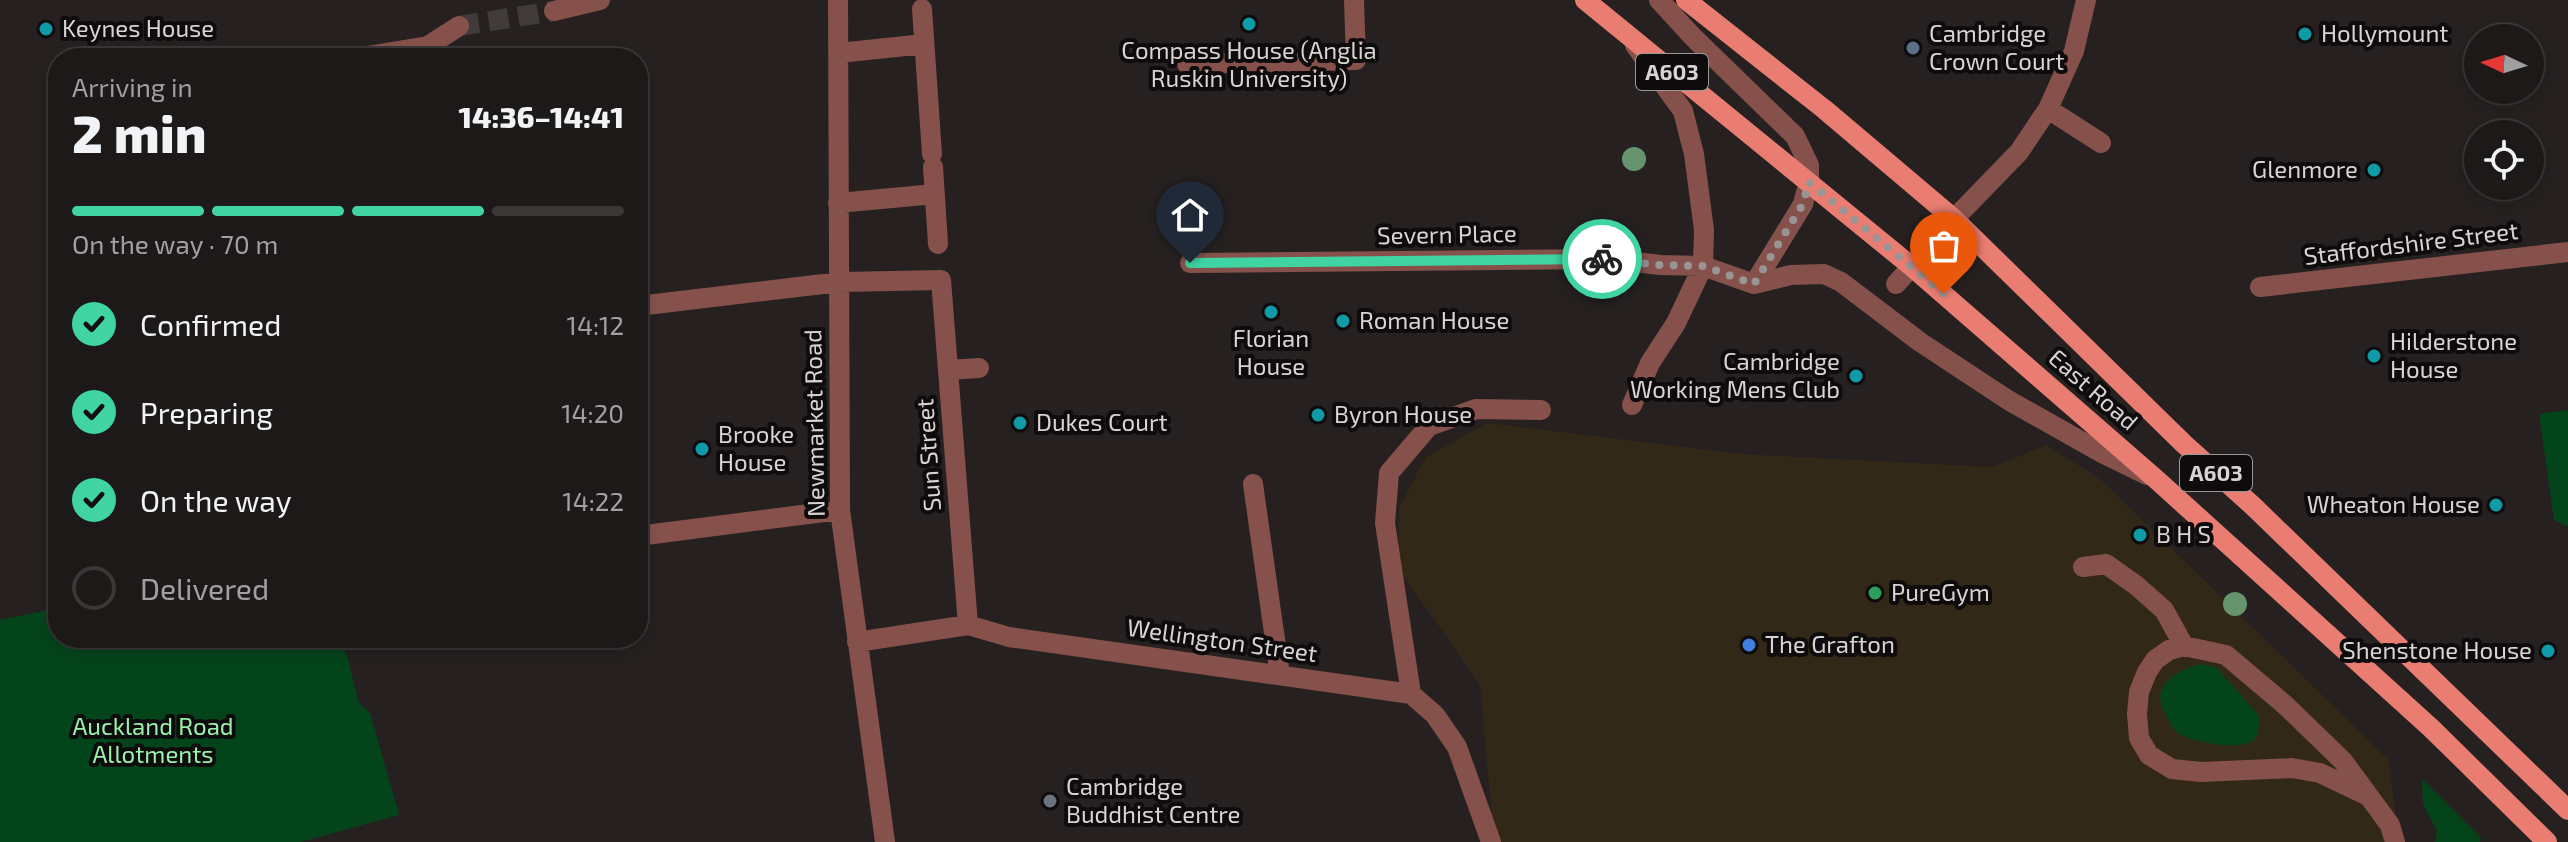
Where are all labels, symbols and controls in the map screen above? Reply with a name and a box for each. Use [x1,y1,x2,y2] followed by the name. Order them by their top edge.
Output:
[62,13,214,42] place label: Keynes House
[1240,15,1258,33] marker: Compass House (Anglia Ruskin University)
[1929,18,2064,75] place label: Cambridge Crown Court
[2321,18,2449,47] place label: Hollymount
[37,20,55,38] marker: Keynes House
[2464,24,2544,104] north arrow
[2464,24,2544,200] map controls
[2296,25,2314,43] marker: Hollymount
[1121,35,1377,92] place label: Compass House (Anglia Ruskin University)
[1904,39,1922,57] marker: Cambridge Crown Court
[1636,54,1708,90] road number: A603
[72,71,193,102] text: Arriving in
[458,98,624,134] text: 14:36–14:41
[72,101,207,163] text: 2 min
[2464,120,2544,200] button: locate
[2252,154,2358,183] place label: Glenmore
[2365,161,2383,179] marker: Glenmore
[1156,181,1224,263] pin
[1168,193,1212,237] icon: home
[1910,212,1978,294] pin
[2302,215,2520,270] street label: Staffordshire Street
[1377,218,1517,249] street label: Severn Place
[1562,219,1642,299] courier
[1922,224,1966,268] icon: bag
[72,228,278,259] text: On the way · 70 m
[1580,237,1624,281] icon: bike
[72,302,116,346] icon: check
[1262,303,1280,321] marker: Florian House
[1359,305,1509,334] place label: Roman House
[140,306,281,342] text: Confirmed
[567,309,624,340] text: 14:12
[1334,312,1352,330] marker: Roman House
[1233,323,1309,380] place label: Florian House
[2390,326,2517,383] place label: Hilderstone House
[797,329,830,517] street label: Newmarket Road
[2043,342,2144,435] street label: East Road
[1630,346,1840,403] place label: Cambridge Working Mens Club
[2365,347,2383,365] marker: Hilderstone House
[1847,367,1865,385] marker: Cambridge Working Mens Club
[72,390,116,434] icon: check
[140,394,273,430] text: Preparing
[561,397,624,428] text: 14:20
[909,398,946,513] street label: Sun Street
[1334,399,1472,428] place label: Byron House
[1309,406,1327,424] marker: Byron House
[1036,407,1168,436] place label: Dukes Court
[1011,414,1029,432] marker: Dukes Court
[718,419,794,476] place label: Brooke House
[693,440,711,458] marker: Brooke House
[2180,455,2252,491] road number: A603
[72,478,116,522] icon: check
[140,482,292,518] text: On the way
[562,485,624,516] text: 14:22
[2307,489,2480,518] place label: Wheaton House
[2487,496,2505,514] marker: Wheaton House
[2156,519,2211,548] place label: B H S
[2131,526,2149,544] marker: B H S
[140,570,269,606] text: Delivered
[1891,577,1990,606] place label: PureGym
[1866,584,1884,602] marker: PureGym
[1125,612,1319,667] street label: Wellington Street
[1765,629,1895,658] place label: The Grafton
[2342,635,2532,664] place label: Shenstone House
[1740,636,1758,654] marker: The Grafton
[2539,642,2557,660] marker: Shenstone House
[72,711,234,768] park label: Auckland Road Allotments
[1066,771,1241,828] place label: Cambridge Buddhist Centre
[1041,792,1059,810] marker: Cambridge Buddhist Centre

